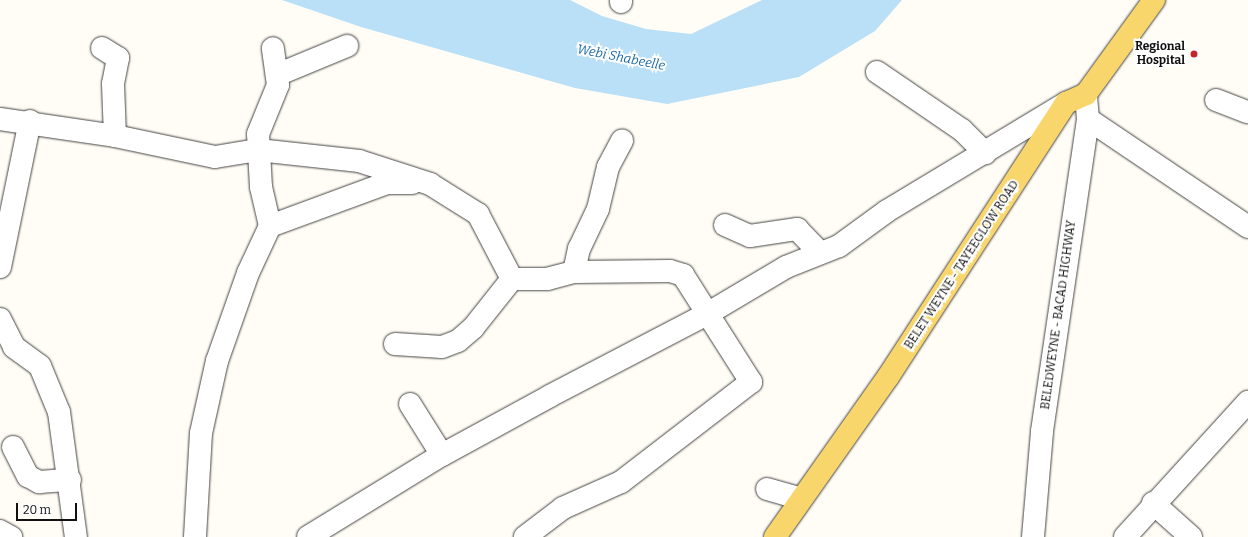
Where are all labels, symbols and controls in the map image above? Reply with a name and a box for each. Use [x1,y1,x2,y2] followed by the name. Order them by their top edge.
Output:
[1135,40,1185,68] place label: Regional Hospital
[576,42,666,74] water label: Webi Shabeelle
[1188,48,1200,60] marker: Regional Hospital
[902,178,1022,352] street label: BELET WEYNE - TAYEEGLOW ROAD
[1039,219,1079,411] street label: BELEDWEYNE - BACAD HIGHWAY
[18,495,79,521] scale bar
[23,503,51,517] text: 20 m

